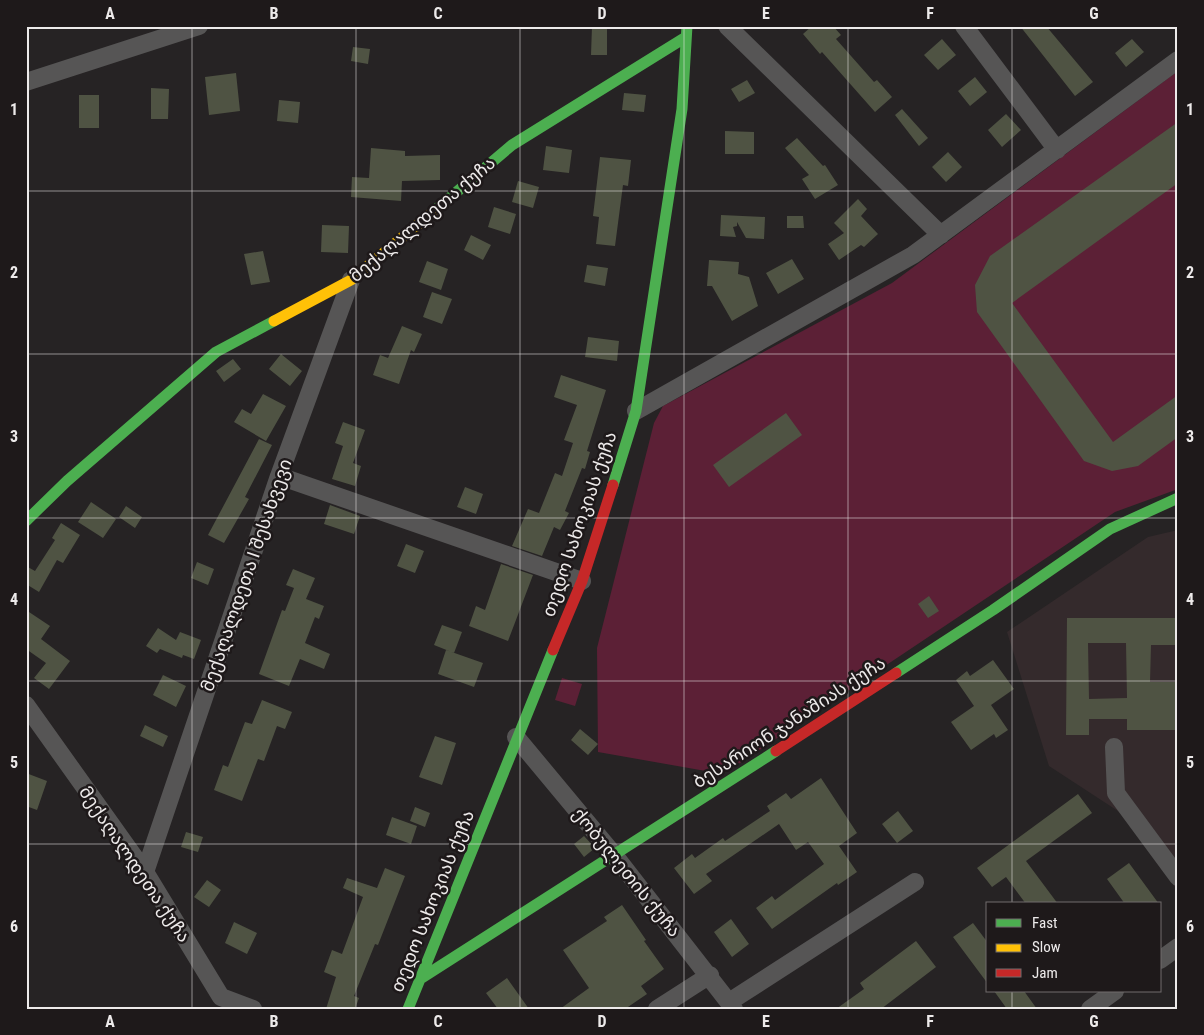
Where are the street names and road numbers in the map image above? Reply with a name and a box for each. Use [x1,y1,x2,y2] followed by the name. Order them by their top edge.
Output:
[345,152,500,287] street label: მექაღალდეთა ქუჩა
[537,429,622,620] street label: თედო სახოკიას ქუჩა
[196,456,297,694] street label: მექაღალდეთა I შესახვევი
[689,652,890,793] street label: ბესარიონ ჯანაშიას ქუჩა
[74,782,195,947] street label: მექაღალდეთა ქუჩა
[568,803,685,941] street label: ქობულეთის ქუჩა
[386,807,479,995] street label: თედო სახოკიას ქუჩა

